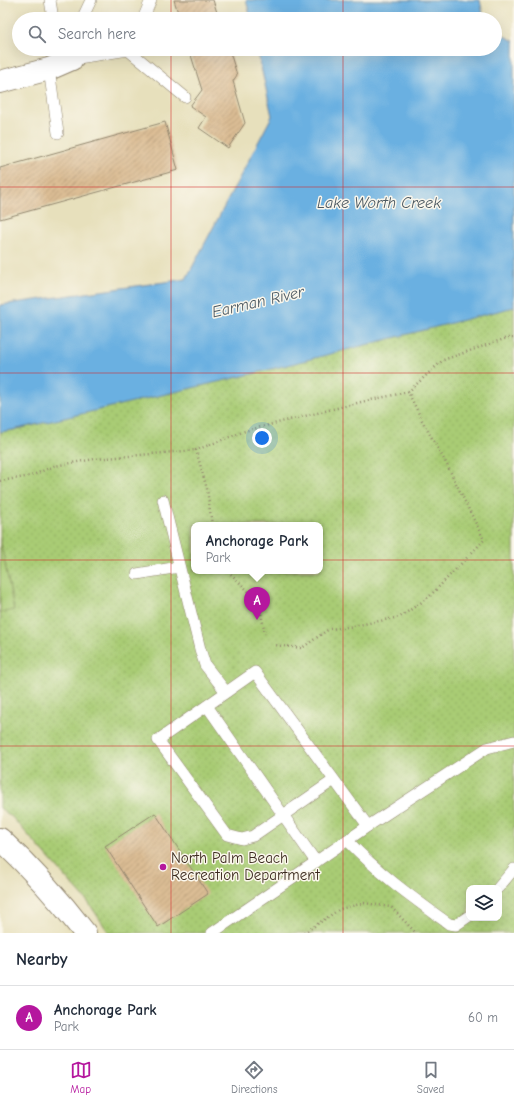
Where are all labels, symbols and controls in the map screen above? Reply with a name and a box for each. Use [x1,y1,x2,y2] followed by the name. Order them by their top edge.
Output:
[12,12,502,56] search box
[26,23,48,45] icon: search
[58,25,136,43] text: Search here
[317,194,441,212] water label: Lake Worth Creek
[210,282,307,321] water label: Earman River
[252,428,272,448] your location
[191,522,323,574] popup
[206,532,308,550] text: Anchorage Park
[206,550,231,565] text: Park
[244,587,270,620] pin: A
[171,849,320,884] place label: North Palm Beach Recreation Department
[158,862,168,872] marker: North Palm Beach Recreation Department
[466,885,502,921] map controls
[466,885,502,921] button: layers
[16,950,67,969] text: Nearby
[54,1001,157,1019] text: Anchorage Park
[25,1010,33,1025] text: A
[468,1010,498,1025] text: 60 m
[54,1019,79,1034] text: Park
[70,1059,92,1096] tab: Map
[231,1059,278,1096] tab: Directions
[417,1059,444,1096] tab: Saved

